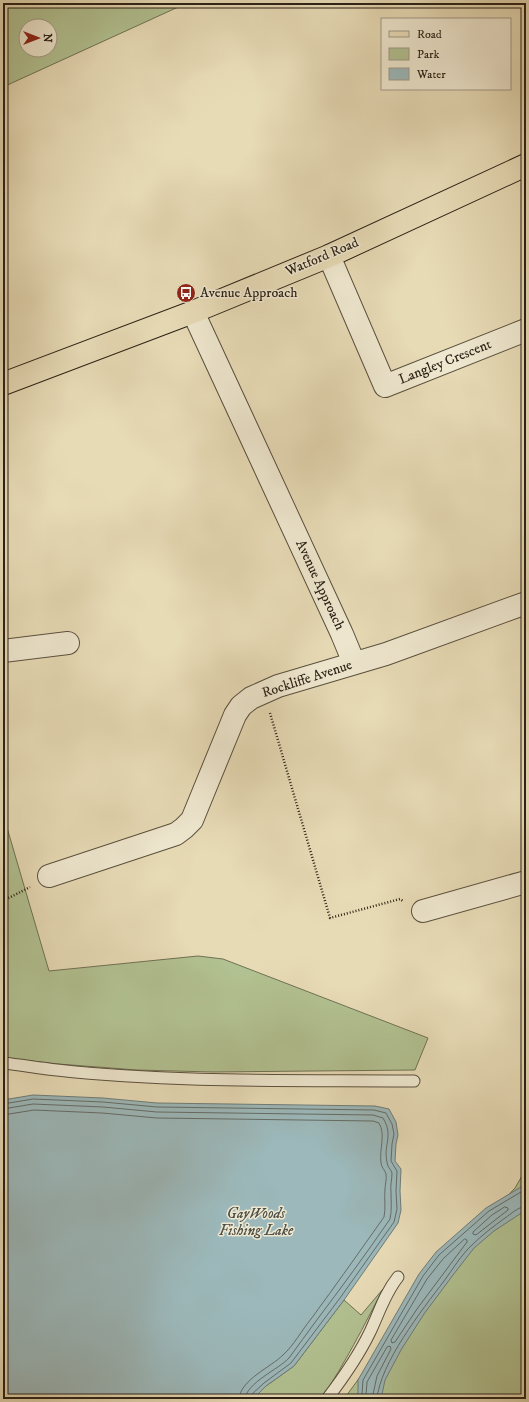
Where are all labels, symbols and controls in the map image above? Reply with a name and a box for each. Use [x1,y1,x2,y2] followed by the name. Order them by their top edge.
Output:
[18,18,58,58] north arrow
[381,18,511,90] legend
[417,27,442,42] text: Road
[40,33,54,43] text: N
[417,47,439,62] text: Park
[416,67,446,82] text: Water
[282,234,361,281] street label: Watford Road
[175,282,197,304] bus stop icon: Avenue Approach
[200,284,298,302] place label: Avenue Approach
[396,335,494,389] street label: Langley Crescent
[291,537,349,634] street label: Avenue Approach
[260,656,355,702] street label: Rockliffe Avenue
[219,1204,294,1240] water label: GayWoods Fishing Lake

